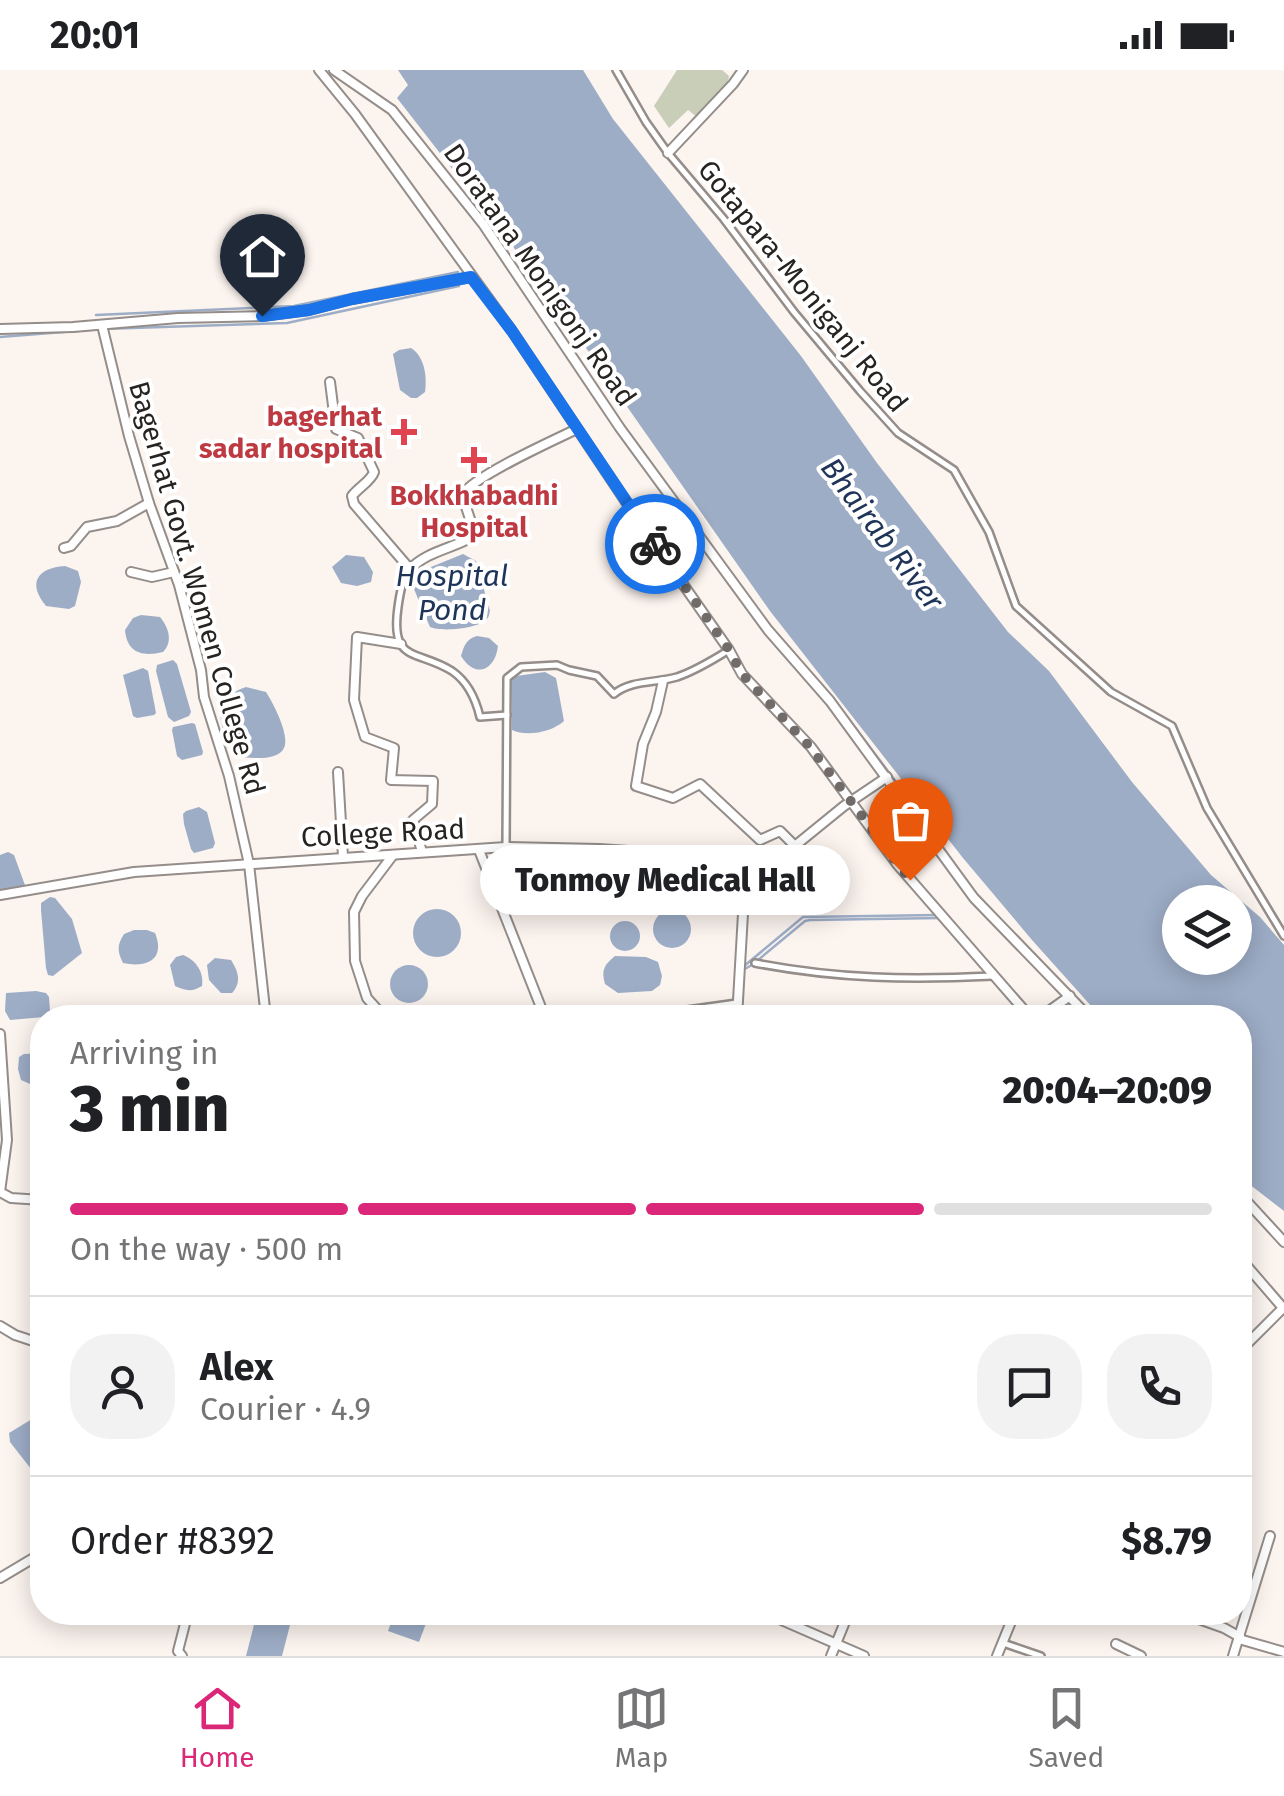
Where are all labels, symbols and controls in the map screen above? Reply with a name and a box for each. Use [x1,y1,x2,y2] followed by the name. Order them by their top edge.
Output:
[50,12,140,58] text: 20:01
[437,137,643,413] street label: Doratana Monigonj Road
[691,153,915,419] street label: Gotapara-Moniganj Road
[220,214,305,317] pin
[235,229,290,284] icon: home
[122,377,272,799] street label: Bagerhat Govt. Women College Rd
[199,400,383,465] place label: bagerhat sadar hospital
[391,419,417,445] marker: bagerhat sadar hospital
[461,447,487,473] marker: Bokkhabadhi Hospital
[813,451,952,619] water label: Bhairab River
[390,479,558,544] place label: Bokkhabadhi Hospital
[605,494,705,594] courier
[628,517,683,572] icon: bike
[396,558,508,628] water label: Hospital Pond
[868,778,953,881] pin
[883,793,938,848] icon: bag
[300,812,466,854] street label: College Road
[480,845,850,915] callout: Tonmoy Medical Hall
[515,861,815,899] text: Tonmoy Medical Hall
[1162,885,1252,975] map controls
[1162,885,1252,975] button: layers
[70,1034,218,1072] text: Arriving in
[1002,1067,1212,1113] text: 20:04–20:09
[70,1070,229,1148] text: 3 min
[70,1230,343,1268] text: On the way · 500 m
[70,1334,175,1439] button: person
[977,1334,1082,1439] button: chat
[1107,1334,1212,1439] button: phone
[200,1344,273,1390] text: Alex
[200,1390,371,1428] text: Courier · 4.9
[70,1518,275,1564] text: Order #8392
[1121,1518,1212,1564] text: $8.79
[180,1681,254,1774] tab: Home
[614,1681,669,1774] tab: Map
[1028,1681,1104,1774] tab: Saved

